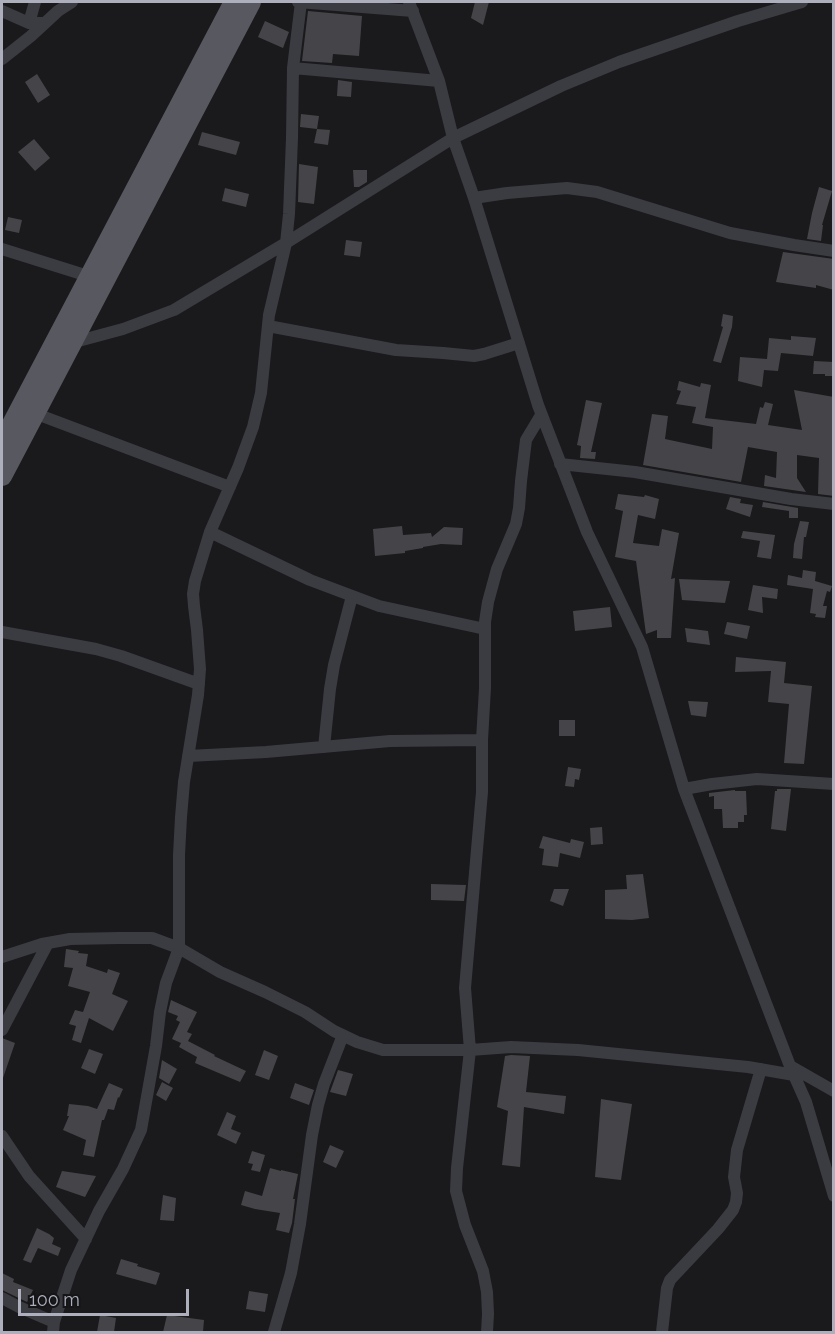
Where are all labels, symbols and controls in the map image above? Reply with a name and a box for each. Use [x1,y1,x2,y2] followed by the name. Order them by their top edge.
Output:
[21,1277,192,1315] scale bar
[29,1289,80,1310] text: 100 m

